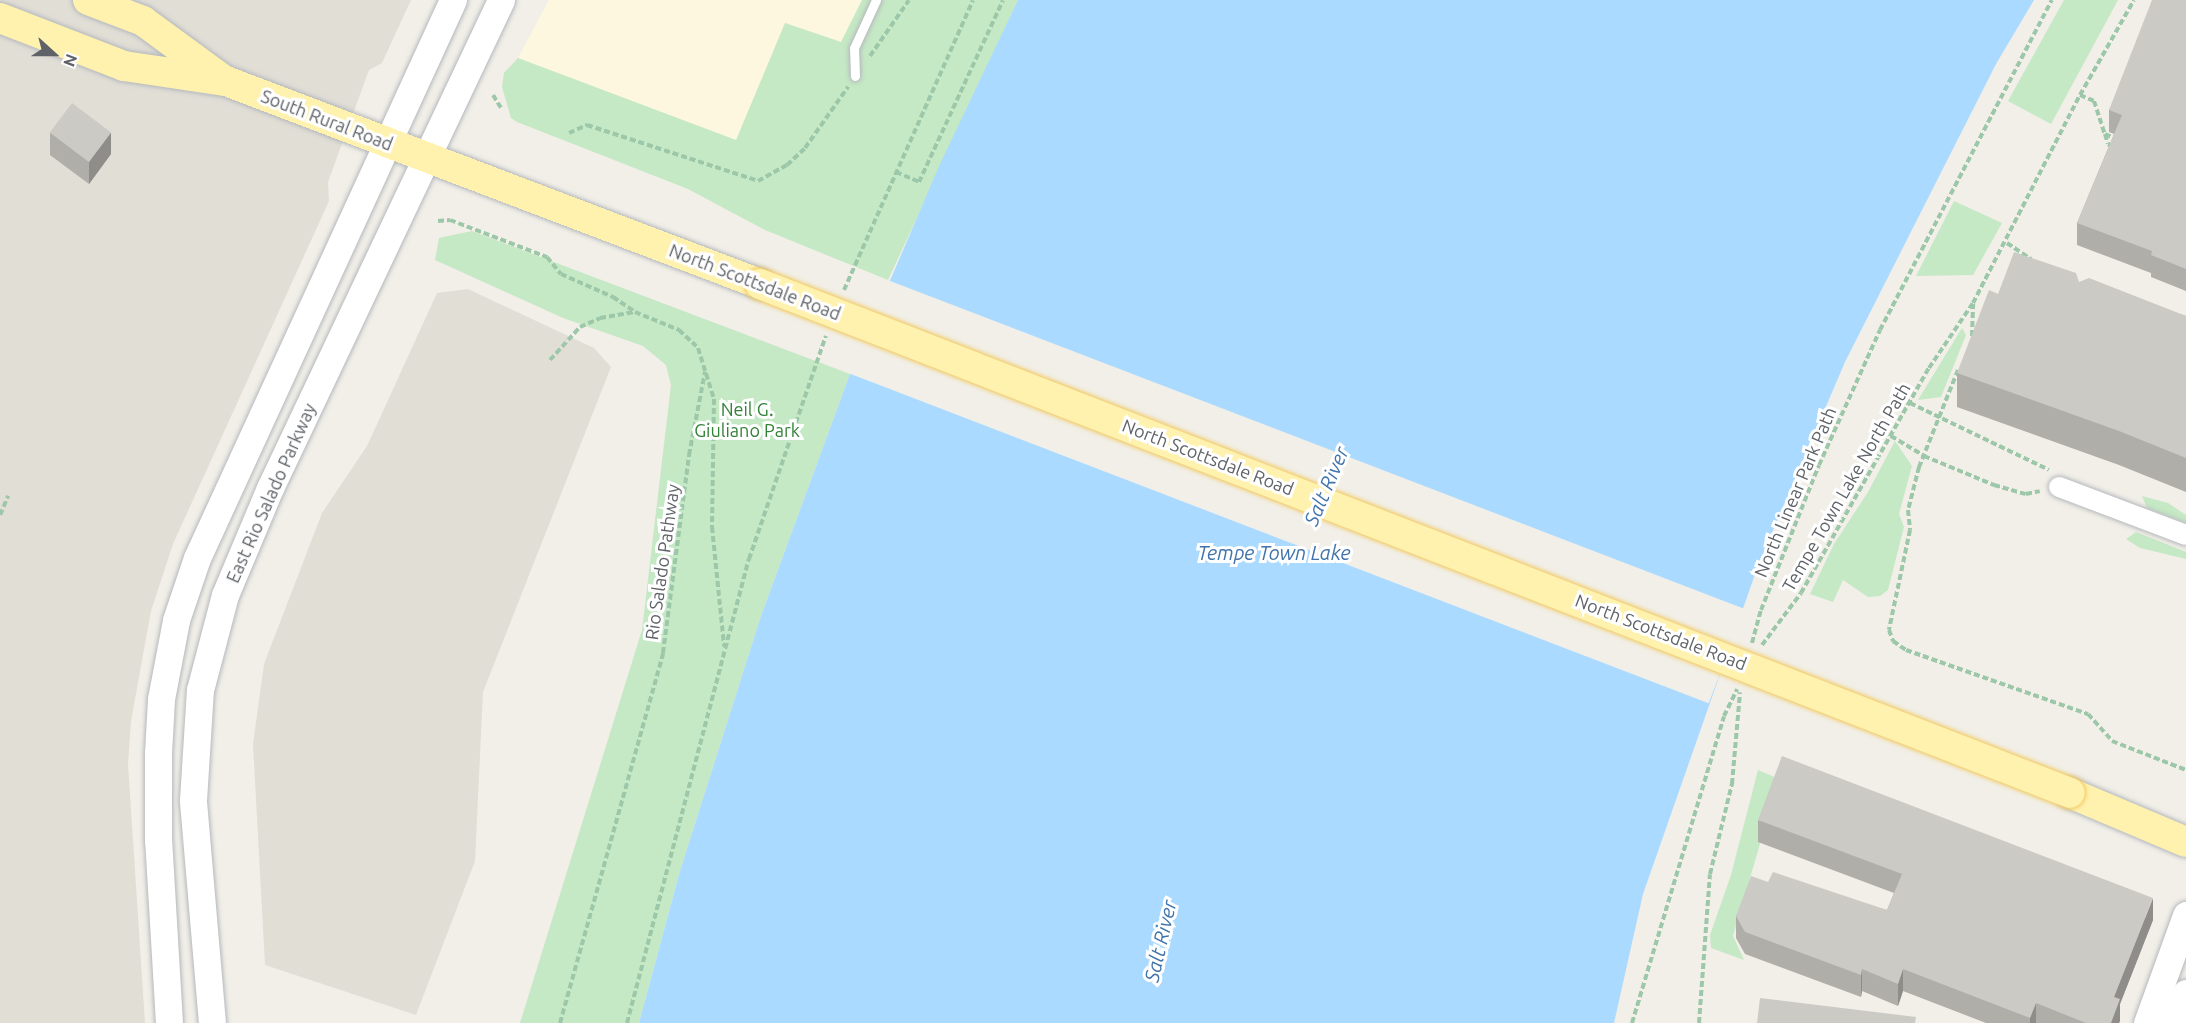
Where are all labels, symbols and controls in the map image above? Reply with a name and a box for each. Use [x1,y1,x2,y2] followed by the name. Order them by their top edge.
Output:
[24,24,84,84] north arrow
[60,52,81,69] text: N
[258,85,396,155] street label: South Rural Road
[666,239,844,325] street label: North Scottsdale Road
[1777,379,1915,595] street label: Tempe Town Lake North Path
[694,399,800,442] park label: Neil G. Giuliano Park
[222,400,320,586] street label: East Rio Salado Parkway
[1749,404,1841,580] street label: North Linear Park Path
[1119,414,1297,500] street label: North Scottsdale Road
[1299,443,1353,529] water label: Salt River
[640,483,684,641] street label: Rio Salado Pathway
[1197,540,1351,564] water label: Tempe Town Lake
[1572,589,1750,675] street label: North Scottsdale Road
[1139,898,1181,984] water label: Salt River

